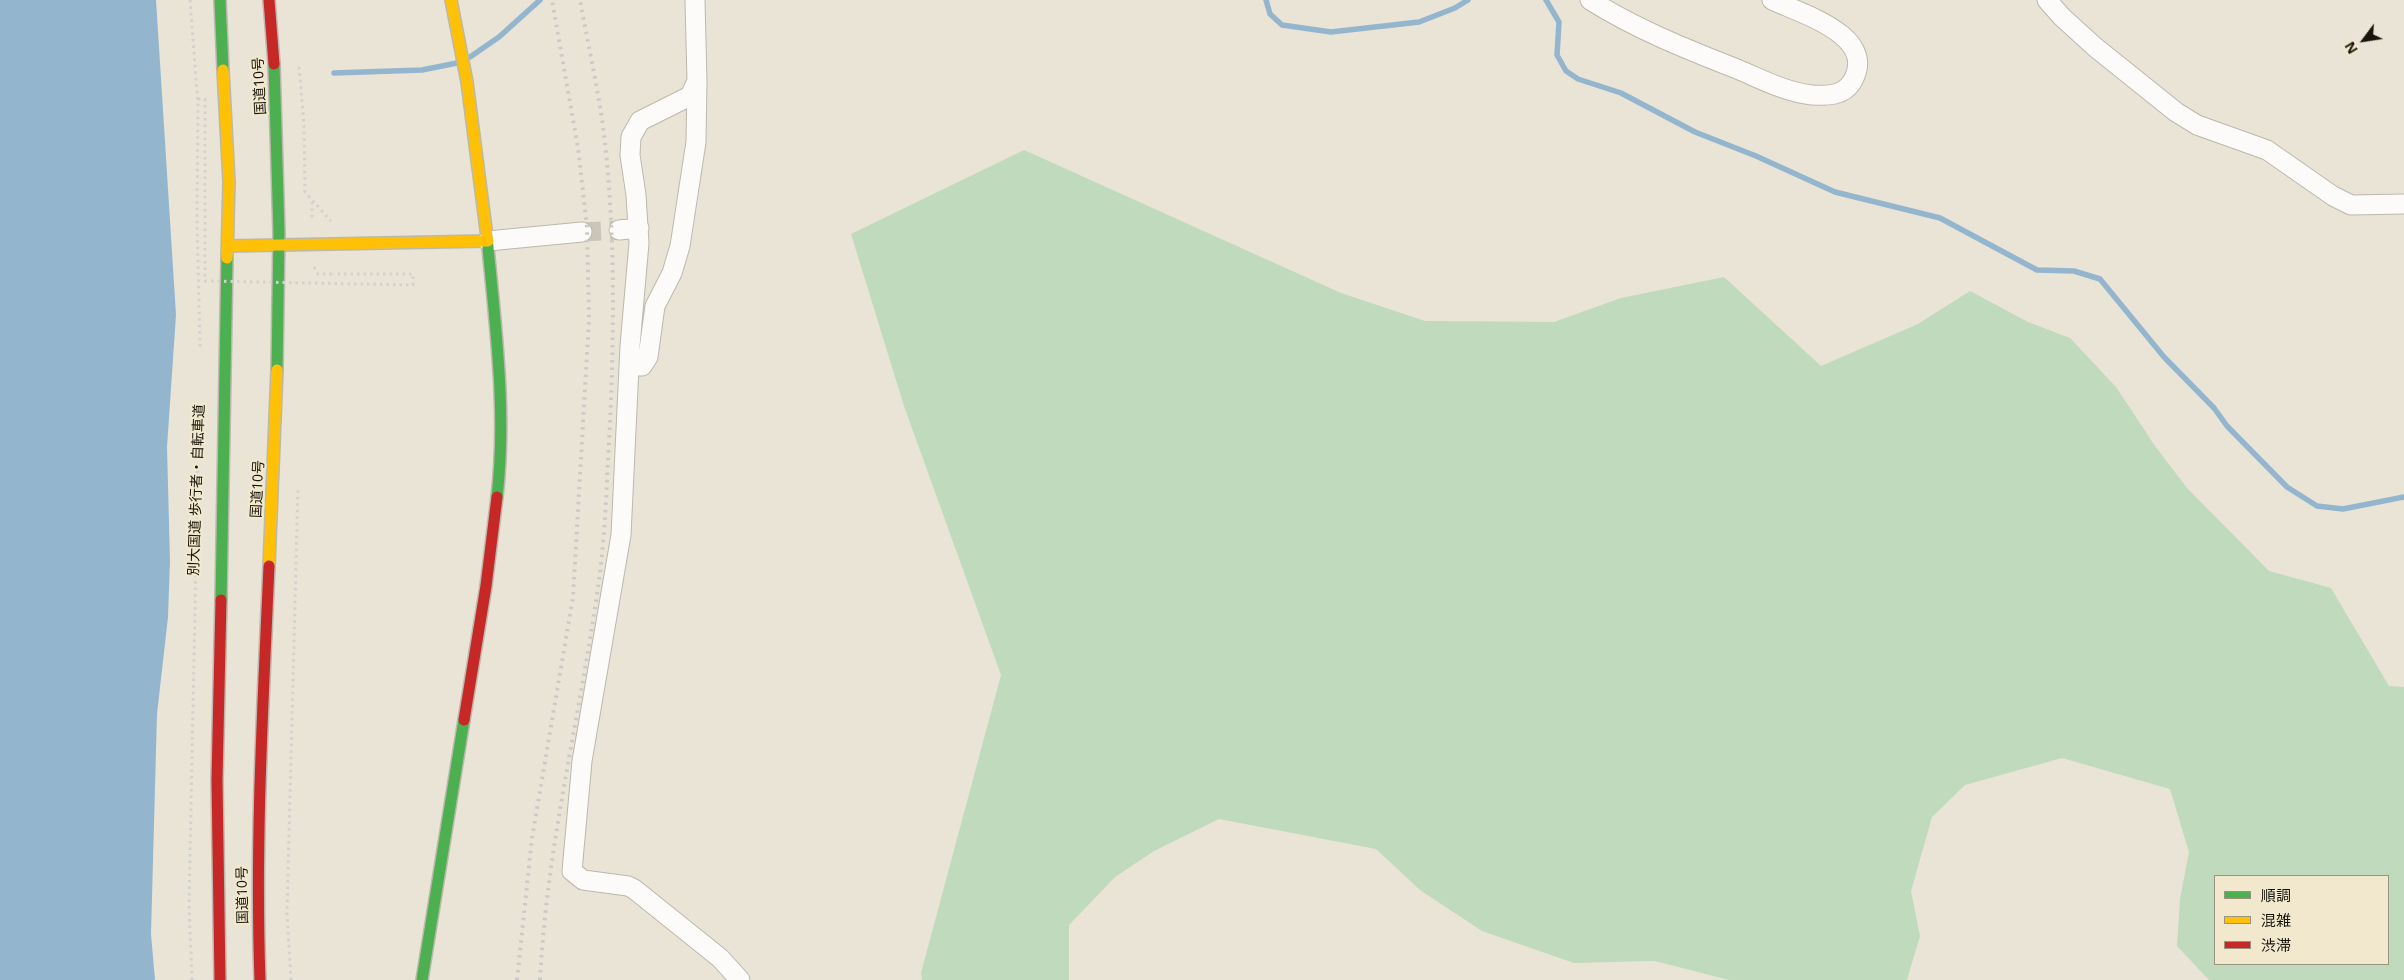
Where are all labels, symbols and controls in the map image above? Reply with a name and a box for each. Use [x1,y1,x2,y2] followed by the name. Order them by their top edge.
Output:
[2339,15,2389,65] north arrow
[2340,38,2362,58] text: N
[250,57,270,115] street label: 国道10号
[186,404,208,576] street label: 別大国道 歩行者・自転車道
[248,460,268,518] street label: 国道10号
[234,866,252,924] street label: 国道10号
[2214,875,2389,965] legend
[2261,885,2291,905] text: 順調
[2261,910,2291,930] text: 混雑
[2261,935,2291,955] text: 渋滞

